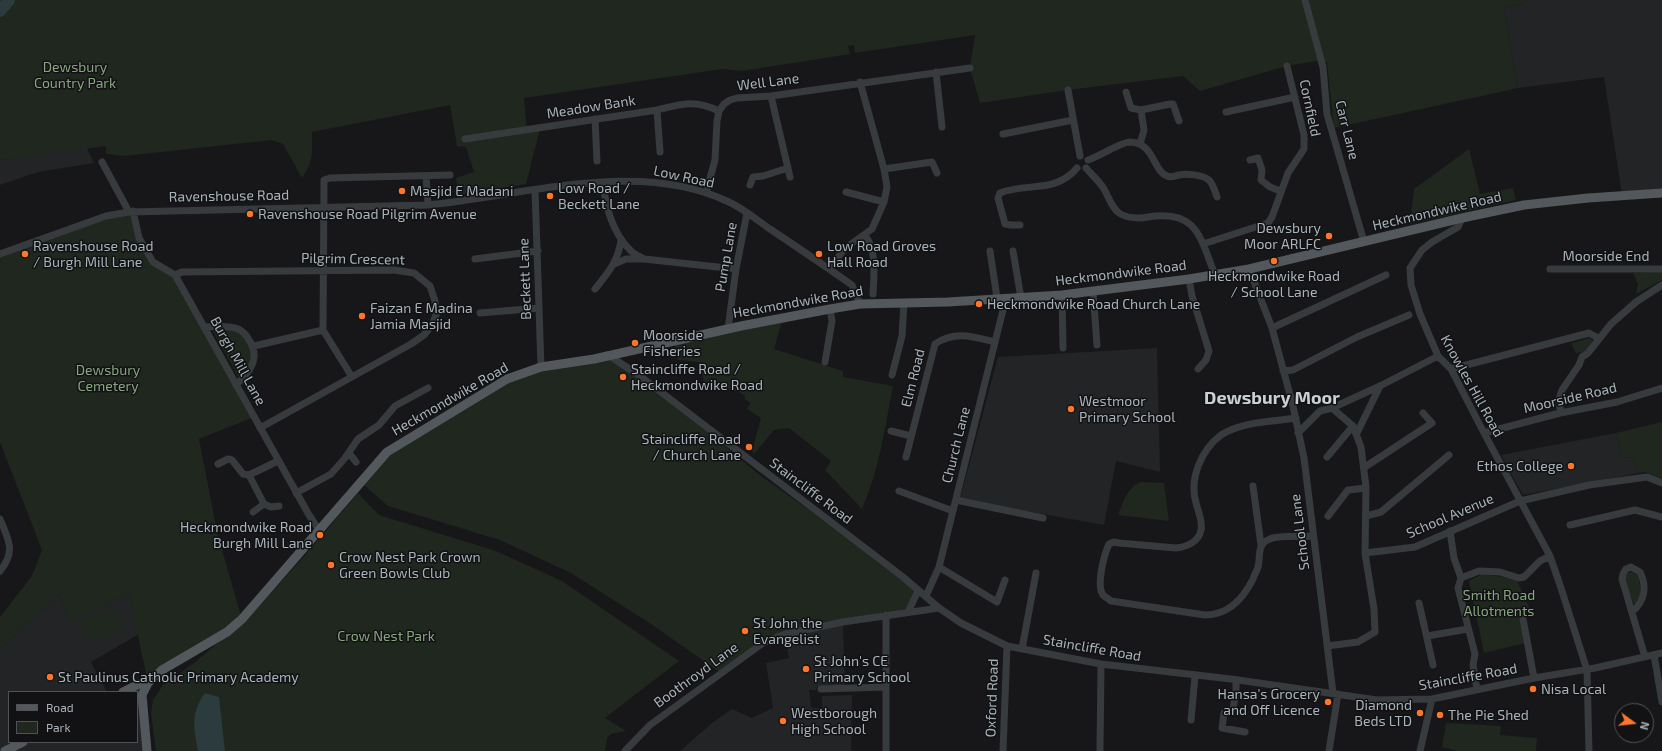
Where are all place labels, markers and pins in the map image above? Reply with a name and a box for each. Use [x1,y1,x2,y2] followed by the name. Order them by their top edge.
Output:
[558,180,640,212] place label: Low Road / Beckett Lane
[410,183,513,199] place label: Masjid E Madani
[397,186,407,196] marker: Masjid E Madani
[545,191,555,201] marker: Low Road / Beckett Lane
[258,206,477,222] place label: Ravenshouse Road Pilgrim Avenue
[245,209,255,219] marker: Ravenshouse Road Pilgrim Avenue
[1244,220,1321,252] place label: Dewsbury Moor ARLFC
[1324,231,1334,241] marker: Dewsbury Moor ARLFC
[33,238,153,270] place label: Ravenshouse Road / Burgh Mill Lane
[827,238,936,270] place label: Low Road Groves Hall Road
[20,249,30,259] marker: Ravenshouse Road / Burgh Mill Lane
[814,249,824,259] marker: Low Road Groves Hall Road
[1269,256,1279,266] marker: Heckmondwike Road / School Lane
[1208,268,1340,300] place label: Heckmondwike Road / School Lane
[987,296,1200,312] place label: Heckmondwike Road Church Lane
[974,299,984,309] marker: Heckmondwike Road Church Lane
[370,300,473,332] place label: Faizan E Madina Jamia Masjid
[357,311,367,321] marker: Faizan E Madina Jamia Masjid
[643,327,703,360] place label: Moorside Fisheries
[630,338,640,348] marker: Moorside Fisheries
[631,361,763,394] place label: Staincliffe Road / Heckmondwike Road
[618,372,628,382] marker: Staincliffe Road / Heckmondwike Road
[1079,393,1175,426] place label: Westmoor Primary School
[1066,404,1076,414] marker: Westmoor Primary School
[641,431,741,464] place label: Staincliffe Road / Church Lane
[744,442,754,452] marker: Staincliffe Road / Church Lane
[1476,458,1563,474] place label: Ethos College
[1566,461,1576,471] marker: Ethos College
[180,519,312,552] place label: Heckmondwike Road Burgh Mill Lane
[315,530,325,540] marker: Heckmondwike Road Burgh Mill Lane
[339,549,481,582] place label: Crow Nest Park Crown Green Bowls Club
[326,560,336,570] marker: Crow Nest Park Crown Green Bowls Club
[753,615,822,648] place label: St John the Evangelist
[740,626,750,636] marker: St John the Evangelist
[814,653,910,686] place label: St John's CE Primary School
[801,664,811,674] marker: St John's CE Primary School
[58,669,299,685] place label: St Paulinus Catholic Primary Academy
[45,672,55,682] marker: St Paulinus Catholic Primary Academy
[1541,681,1606,697] place label: Nisa Local
[1528,684,1538,694] marker: Nisa Local
[1218,686,1320,718] place label: Hansa's Grocery and Off Licence
[1323,697,1333,707] marker: Hansa's Grocery and Off Licence
[1354,697,1412,730] place label: Diamond Beds LTD
[791,705,877,738] place label: Westborough High School
[1448,707,1529,723] place label: The Pie Shed
[1415,708,1425,718] marker: Diamond Beds LTD
[1435,710,1445,720] marker: The Pie Shed
[778,716,788,726] marker: Westborough High School

